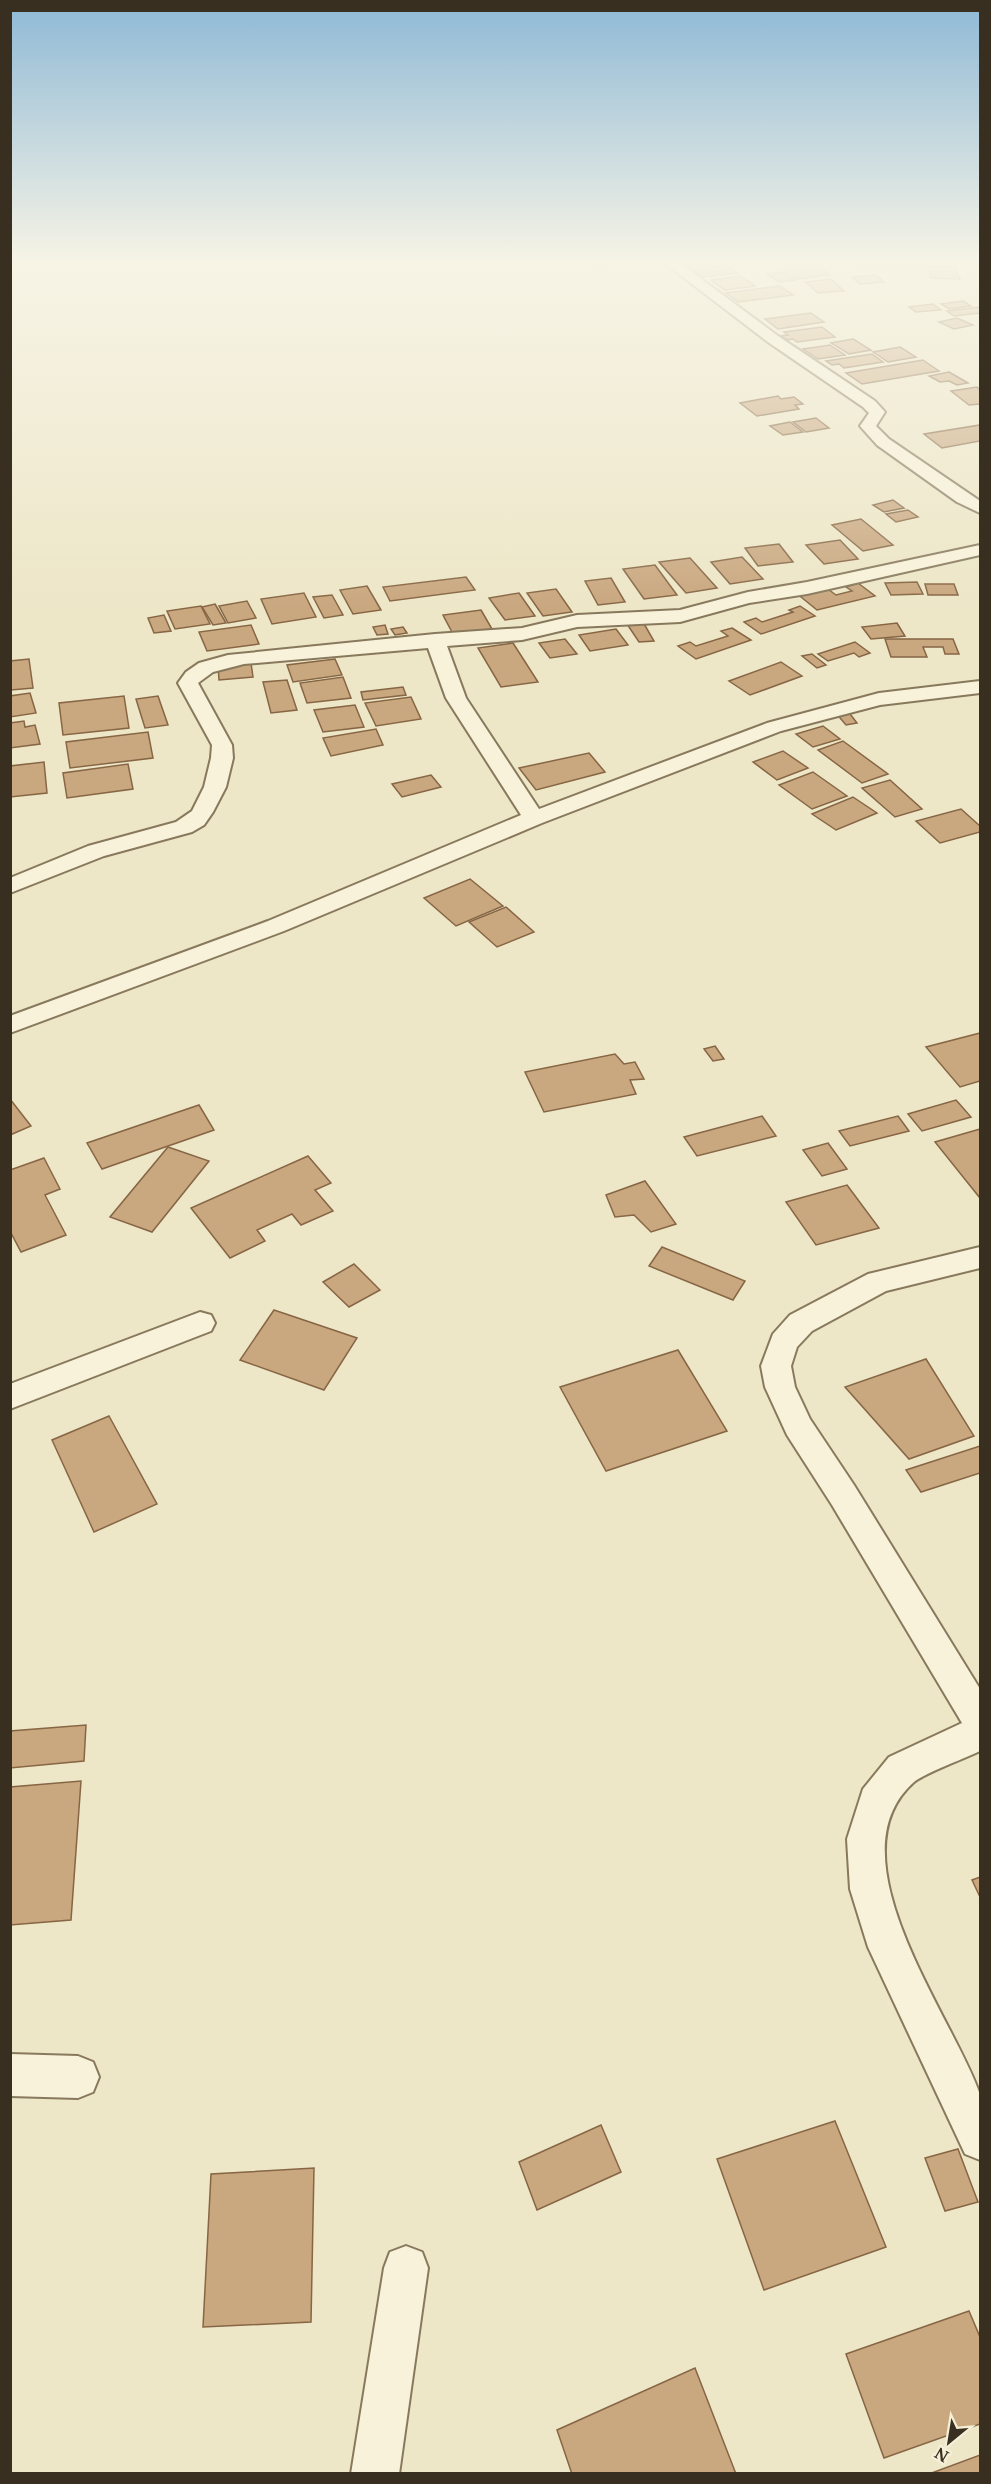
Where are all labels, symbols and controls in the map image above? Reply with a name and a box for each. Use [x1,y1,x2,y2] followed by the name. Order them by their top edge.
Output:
[919,2412,979,2472] north arrow
[930,2442,952,2468] text: N

